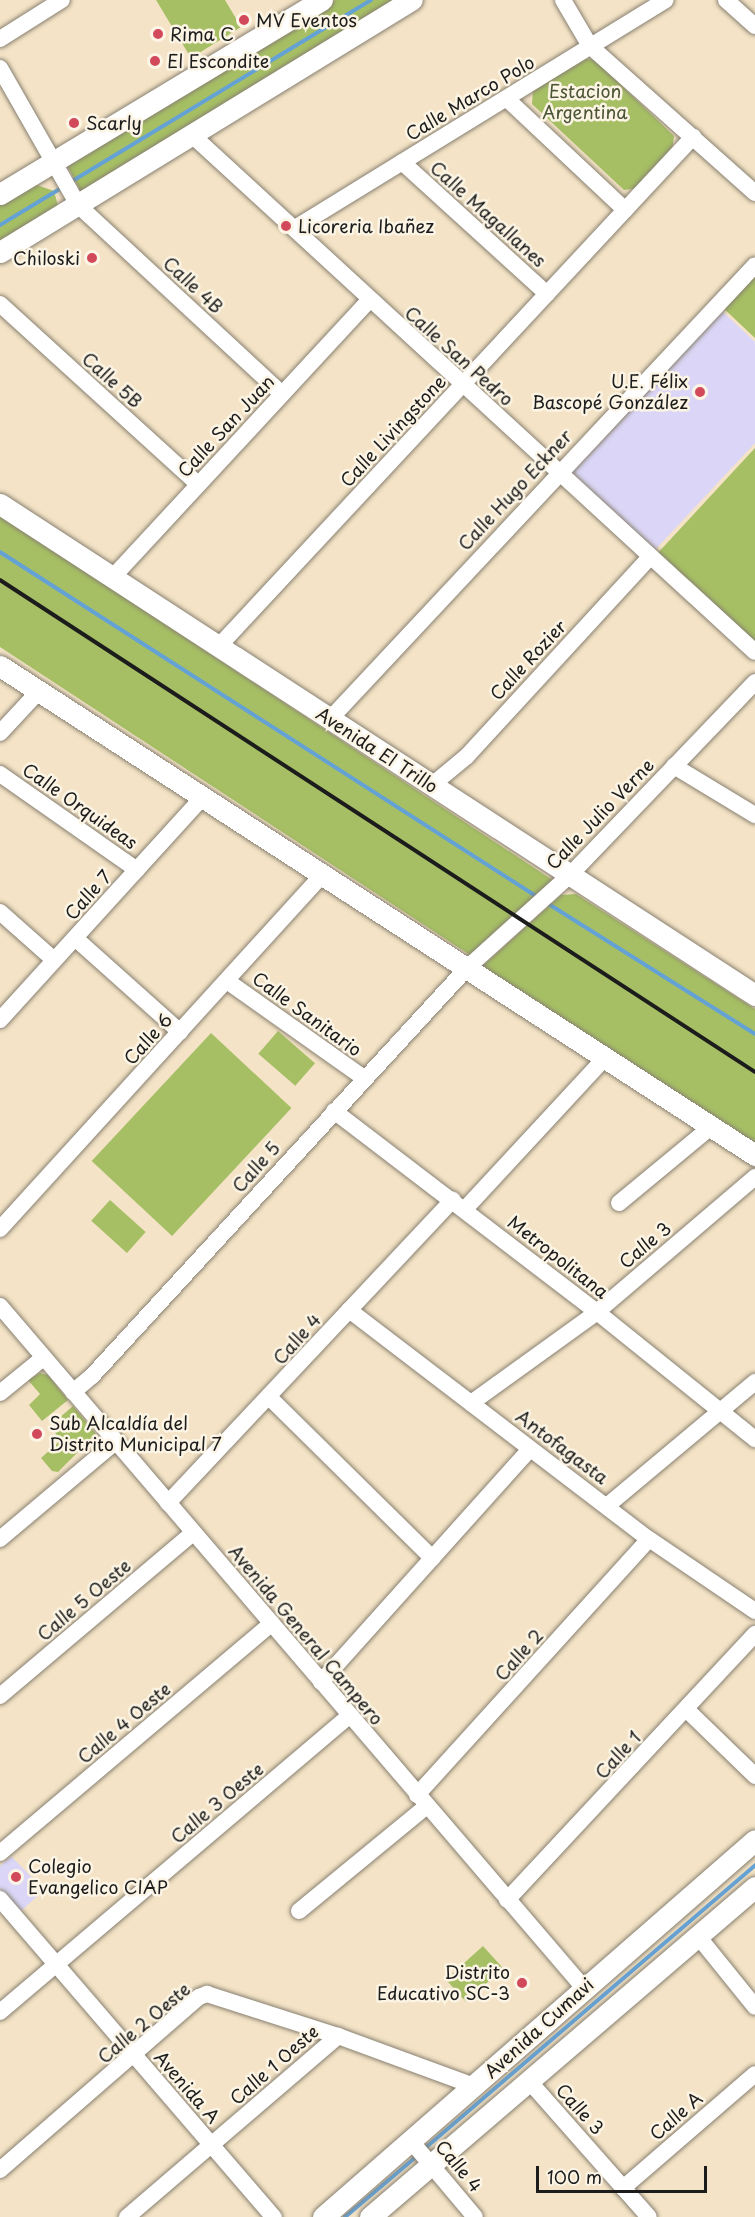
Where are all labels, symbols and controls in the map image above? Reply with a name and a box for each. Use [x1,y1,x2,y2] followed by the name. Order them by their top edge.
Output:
[256,9,358,31] place label: MV Eventos
[237,13,251,27] marker: MV Eventos
[170,23,234,45] place label: Rima C
[151,27,165,41] marker: Rima C
[167,50,270,72] place label: El Escondite
[401,51,539,145] street label: Calle Marco Polo
[148,54,162,68] marker: El Escondite
[542,81,628,124] park label: Estacion Argentina
[86,112,142,134] place label: Scarly
[67,116,81,130] marker: Scarly
[426,156,550,272] street label: Calle Magallanes
[298,215,435,237] place label: Licoreria Ibañez
[279,219,293,233] marker: Licoreria Ibañez
[13,247,80,269] place label: Chiloski
[85,251,99,265] marker: Chiloski
[159,252,227,318] street label: Calle 4B
[401,302,517,410] street label: Calle San Pedro
[78,347,146,413] street label: Calle 5B
[335,370,451,492] street label: Calle Livingstone
[173,371,279,481] street label: Calle San Juan
[532,371,688,413] place label: U.E. Félix Bascopé González
[693,385,707,399] marker: U.E. Félix Bascopé González
[453,424,577,556] street label: Calle Hugo Eckner
[485,615,571,705] street label: Calle Rozier
[312,703,442,797] street label: Avenida El Trillo
[541,754,659,874] street label: Calle Julio Verne
[18,758,142,854] street label: Calle Orquideas
[60,866,116,924] street label: Calle 7
[248,967,366,1061] street label: Calle Sanitario
[119,1009,177,1069] street label: Calle 6
[227,1137,285,1197] street label: Calle 5
[503,1211,613,1303] street label: Metropolitana
[614,1217,676,1273] street label: Calle 3
[268,1309,326,1369] street label: Calle 4
[512,1405,612,1489] street label: Antofagasta
[49,1413,223,1456] place label: Sub Alcaldía del Distrito Municipal 7
[30,1427,44,1441] marker: Sub Alcaldía del Distrito Municipal 7
[224,1540,388,1730] street label: Avenida General Campero
[33,1555,135,1645] street label: Calle 5 Oeste
[490,1625,548,1685] street label: Calle 2
[73,1678,175,1768] street label: Calle 4 Oeste
[590,1727,646,1783] street label: Calle 1
[166,1758,268,1848] street label: Calle 3 Oeste
[28,1856,169,1898] place label: Colegio Evangelico CIAP
[9,1870,23,1884] marker: Colegio Evangelico CIAP
[377,1962,510,2004] place label: Distrito Educativo SC-3
[480,1973,598,2083] street label: Avenida Cumavi
[515,1976,529,1990] marker: Distrito Educativo SC-3
[93,1978,195,2068] street label: Calle 2 Oeste
[225,2020,323,2110] street label: Calle 1 Oeste
[150,2047,224,2127] street label: Avenida A
[551,2079,609,2139] street label: Calle 3
[645,2087,707,2145] street label: Calle A
[431,2135,487,2197] street label: Calle 4
[539,2154,710,2192] scale bar
[547,2163,602,2190] text: 100 m

